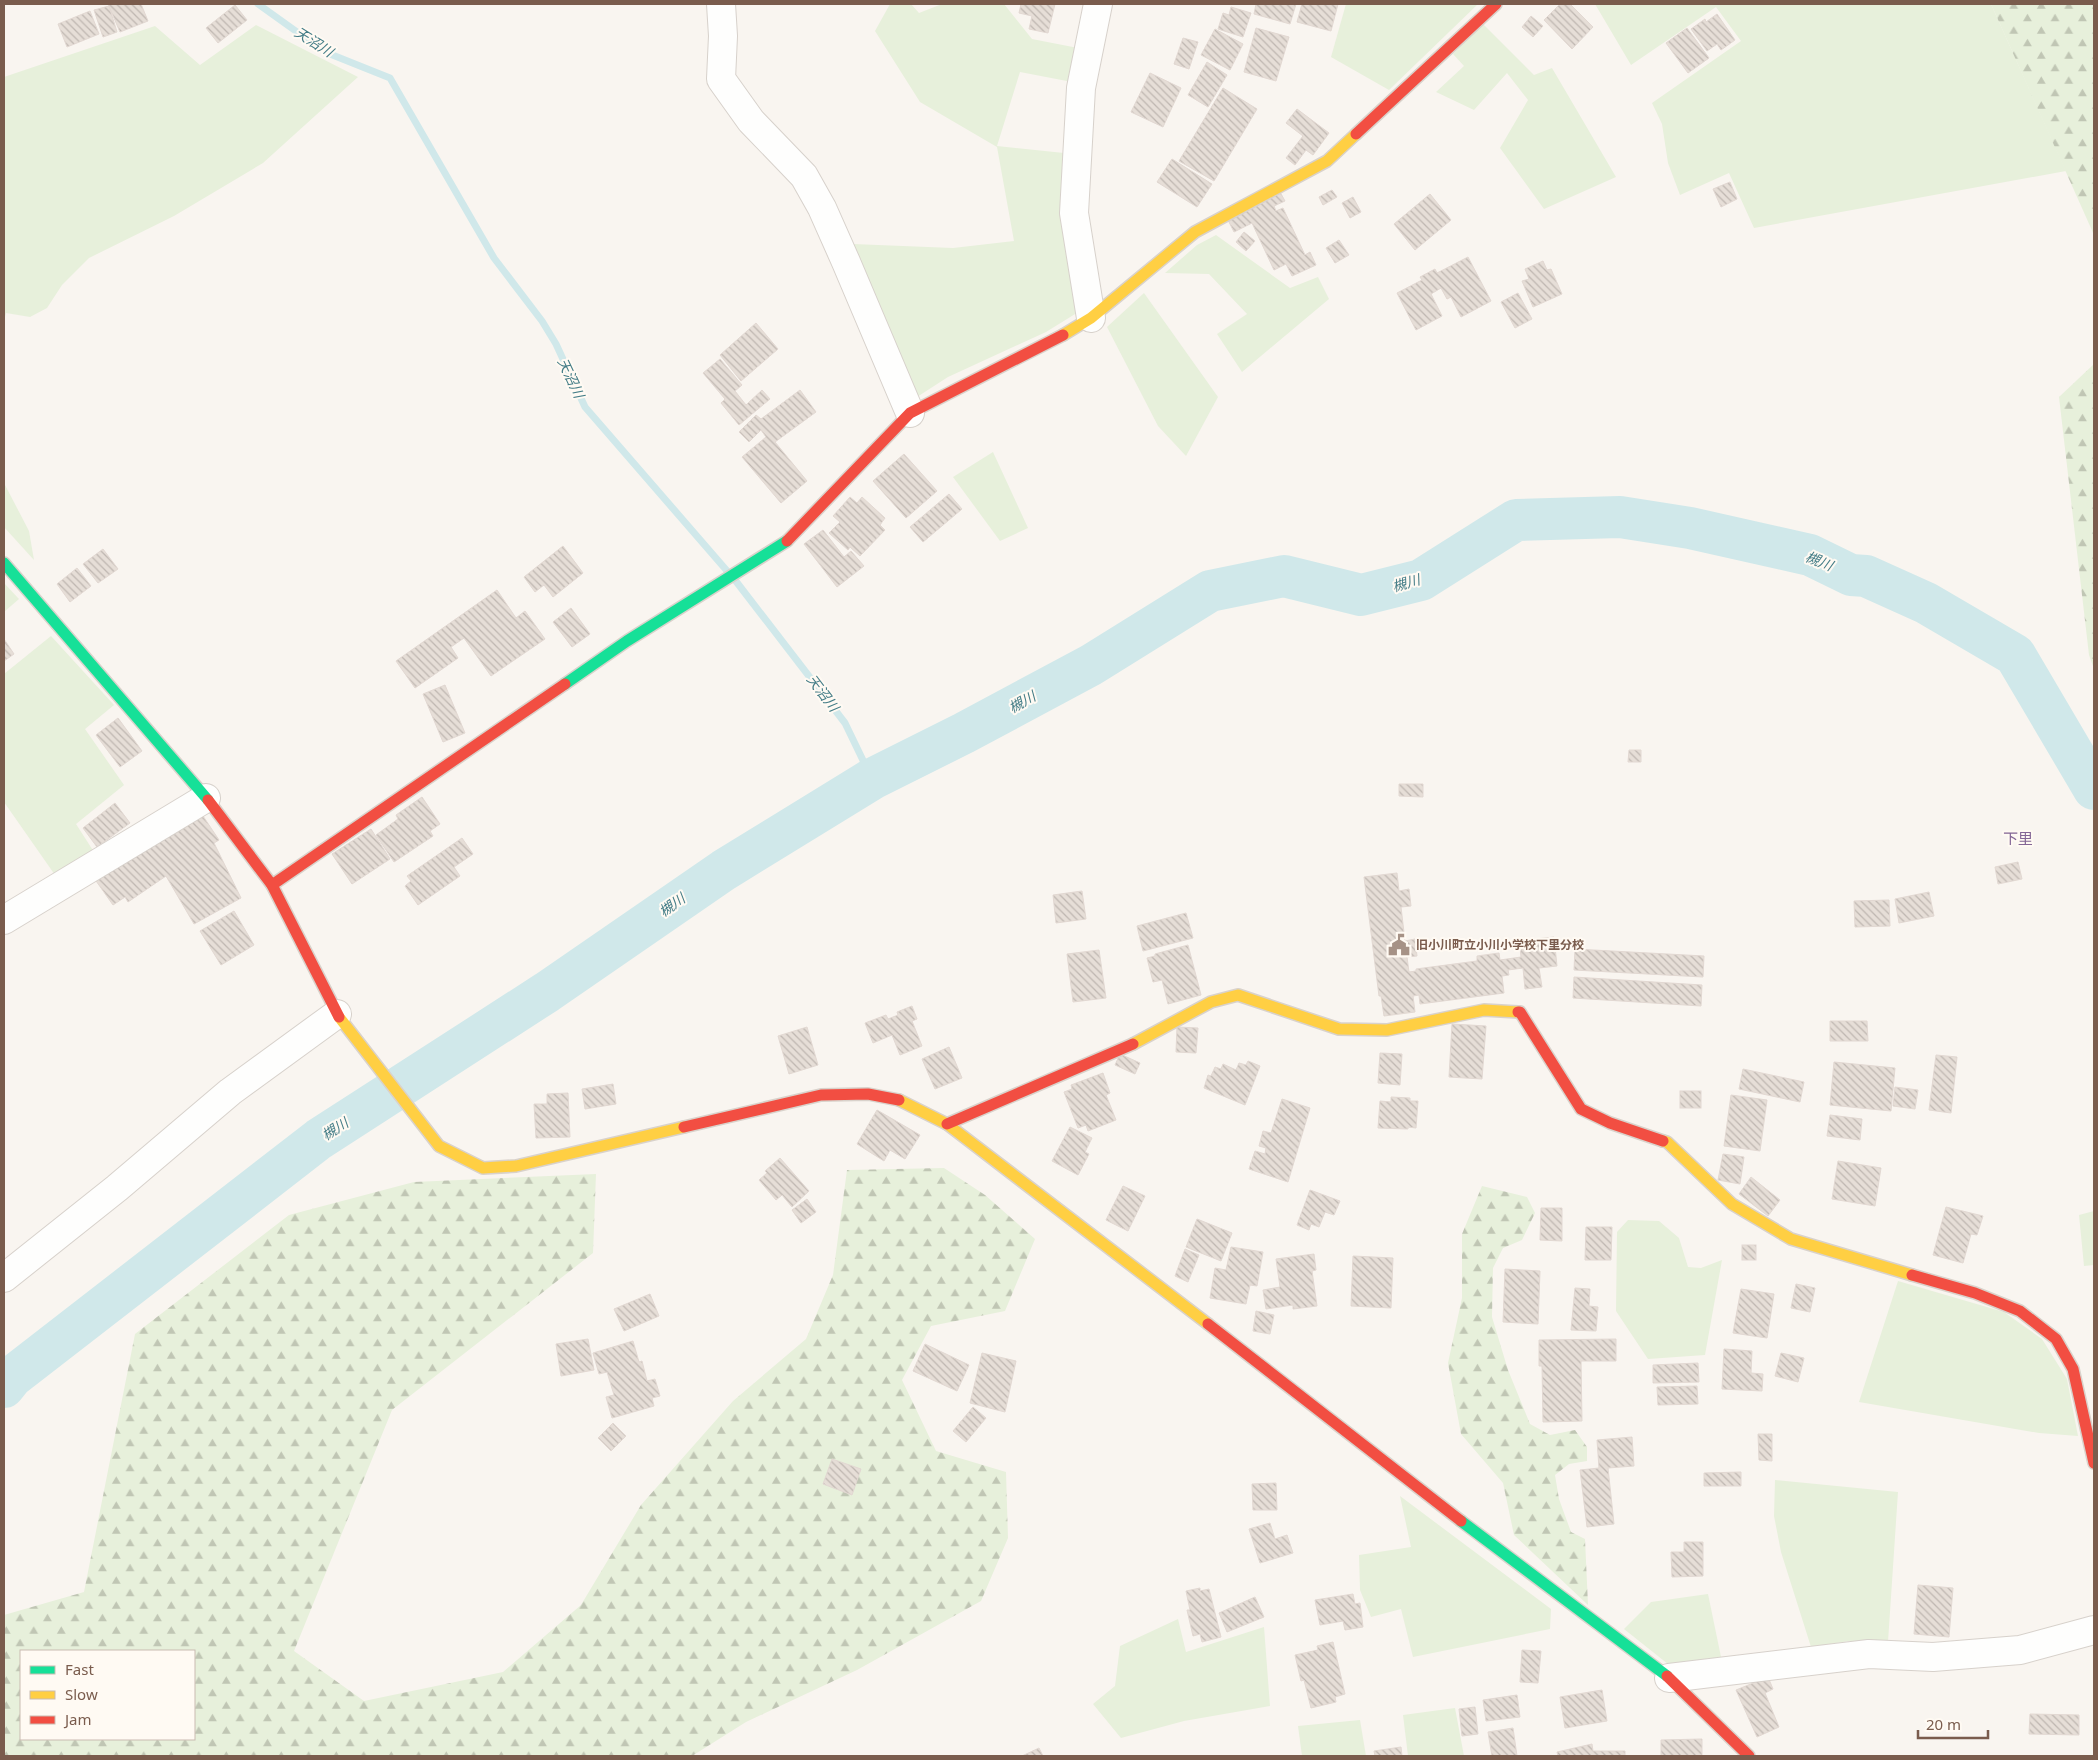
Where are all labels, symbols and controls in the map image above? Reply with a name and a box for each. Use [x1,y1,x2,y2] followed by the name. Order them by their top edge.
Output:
[291,22,339,62] water label: 天沼川
[554,355,590,403] water label: 天沼川
[1803,546,1838,575] water label: 槻川
[1390,569,1424,596] water label: 槻川
[803,670,845,717] water label: 天沼川
[1005,685,1040,717] water label: 槻川
[2003,828,2033,848] district label: 下里
[655,888,690,920] water label: 槻川
[1386,932,1412,958] public building icon: 旧小川町立小川小学校下里分校
[1416,936,1584,953] place label: 旧小川町立小川小学校下里分校
[318,1112,353,1144] water label: 槻川
[20,1650,195,1740] legend
[65,1659,94,1679] text: Fast
[65,1684,98,1704] text: Slow
[1918,1708,1988,1740] scale bar
[63,1709,92,1729] text: Jam
[1926,1714,1961,1734] text: 20 m

